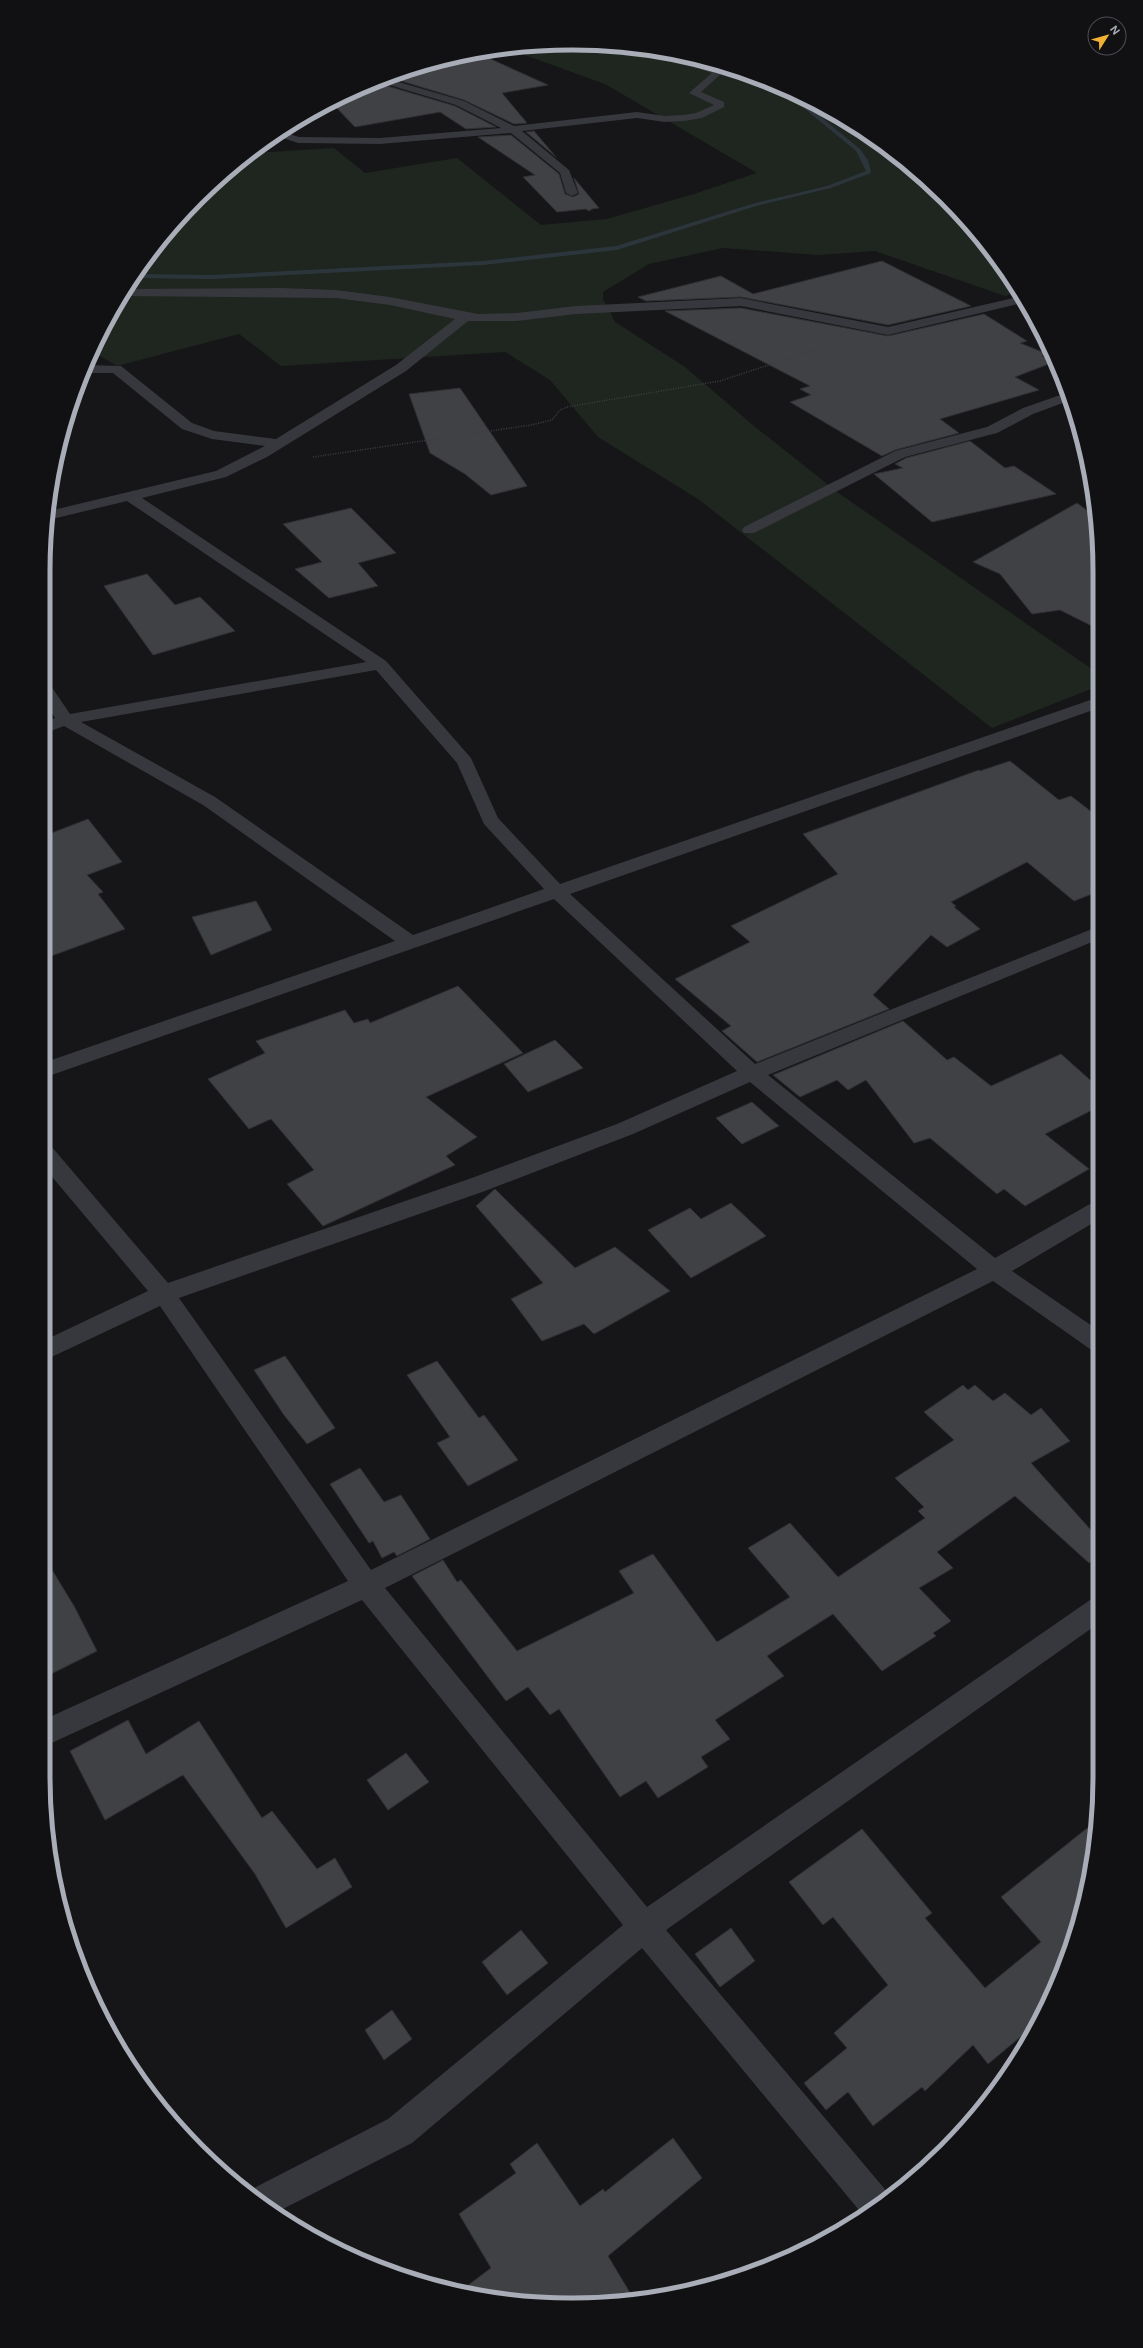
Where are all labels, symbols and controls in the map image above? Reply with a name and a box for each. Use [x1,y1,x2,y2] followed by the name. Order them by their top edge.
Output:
[1087,16,1127,56] north arrow
[1107,23,1123,37] text: N

